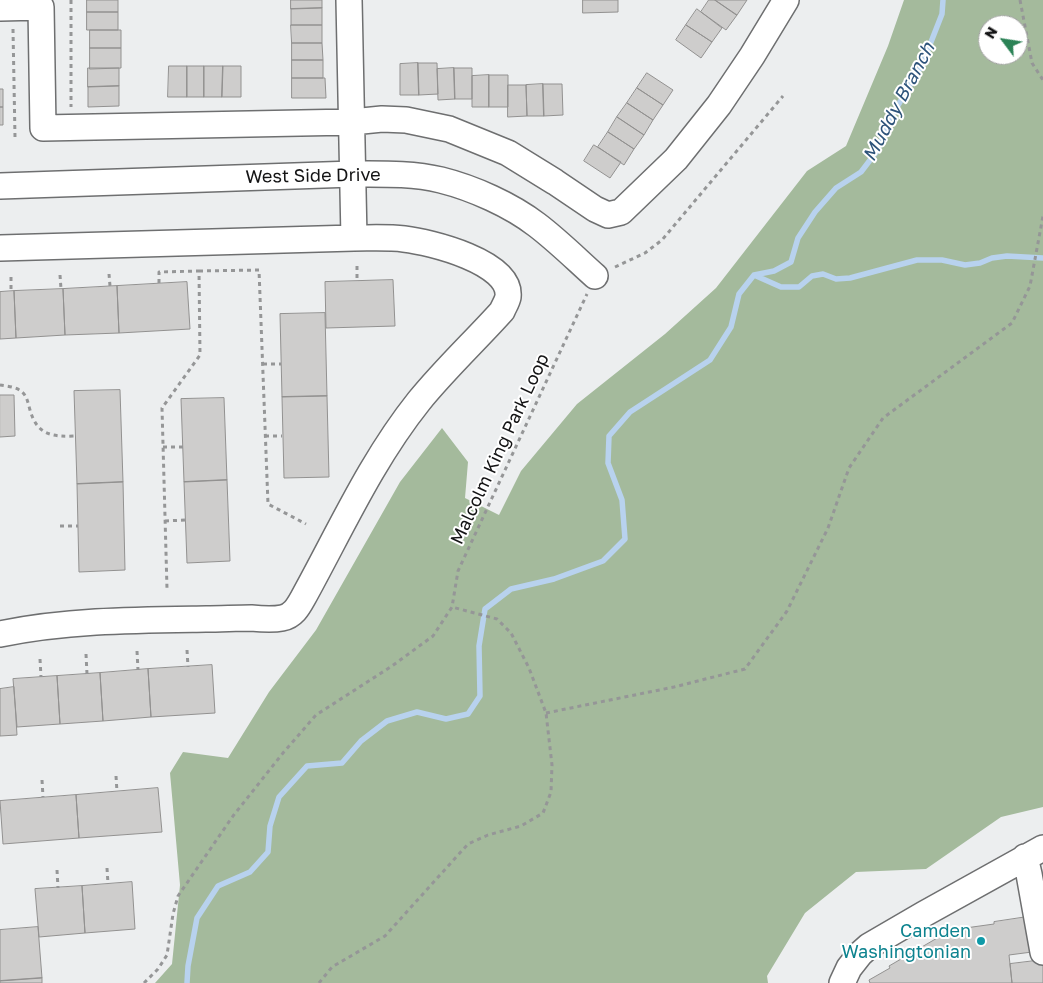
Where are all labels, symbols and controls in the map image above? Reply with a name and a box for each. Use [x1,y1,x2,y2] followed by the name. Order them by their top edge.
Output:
[978,15,1028,65] north arrow
[981,24,1001,41] text: N
[858,39,940,165] water label: Muddy Branch
[245,164,381,188] street label: West Side Drive
[446,350,554,548] street label: Malcolm King Park Loop
[842,920,971,962] place label: Camden Washingtonian
[975,935,987,947] marker: Camden Washingtonian

